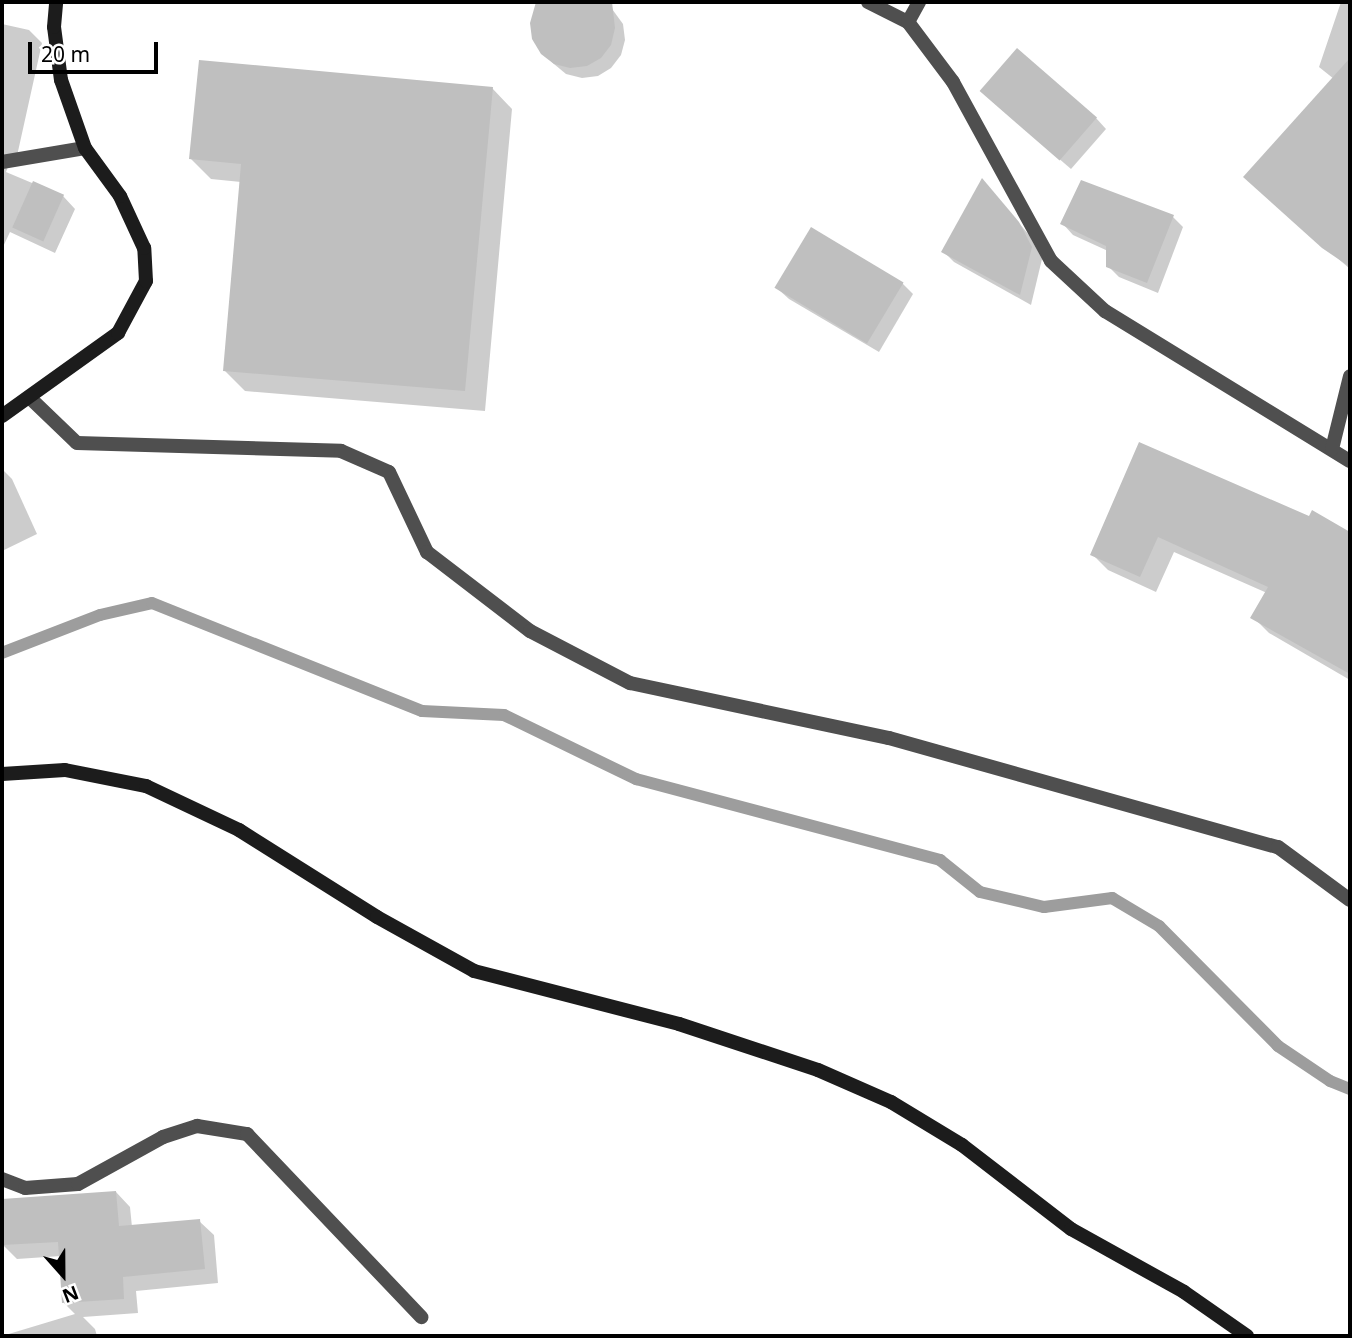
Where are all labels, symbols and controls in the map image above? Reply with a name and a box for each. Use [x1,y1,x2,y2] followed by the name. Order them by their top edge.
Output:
[32,28,161,72] scale bar
[41,40,90,68] text: 20 m
[28,1240,98,1310] north arrow
[59,1280,82,1310] text: N

